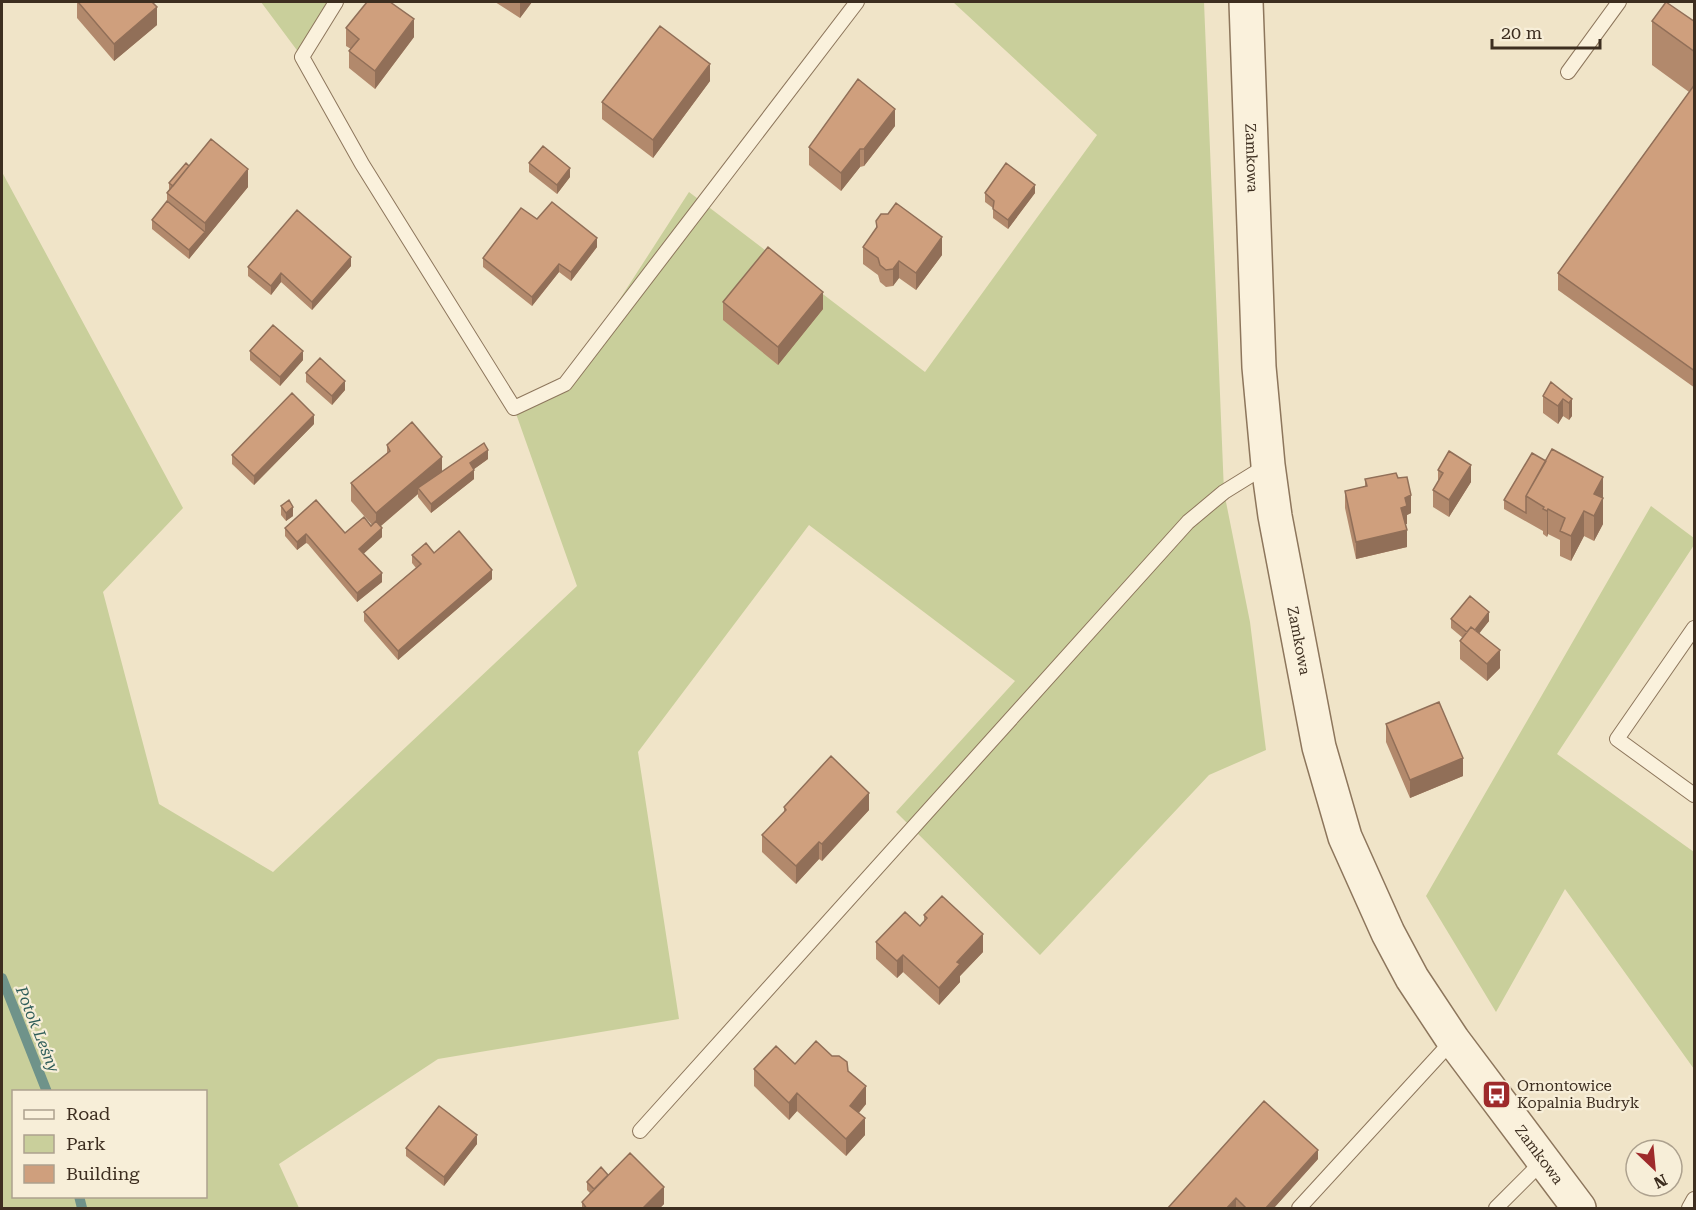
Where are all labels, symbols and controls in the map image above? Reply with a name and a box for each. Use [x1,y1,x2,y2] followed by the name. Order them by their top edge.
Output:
[1492,12,1600,50] scale bar
[1501,22,1542,43] text: 20 m
[1241,123,1262,193] street label: Zamkowa
[1283,605,1314,676] street label: Zamkowa
[11,983,64,1076] water label: Potok Leśny
[1517,1077,1640,1112] place label: Ornontowice Kopalnia Budryk
[1480,1079,1512,1111] bus stop icon: Ornontowice Kopalnia Budryk
[12,1090,207,1198] legend
[66,1103,111,1124] text: Road
[1511,1122,1567,1188] street label: Zamkowa
[66,1133,106,1154] text: Park
[1624,1138,1684,1198] north arrow
[66,1163,140,1184] text: Building
[1651,1170,1670,1192] text: N

